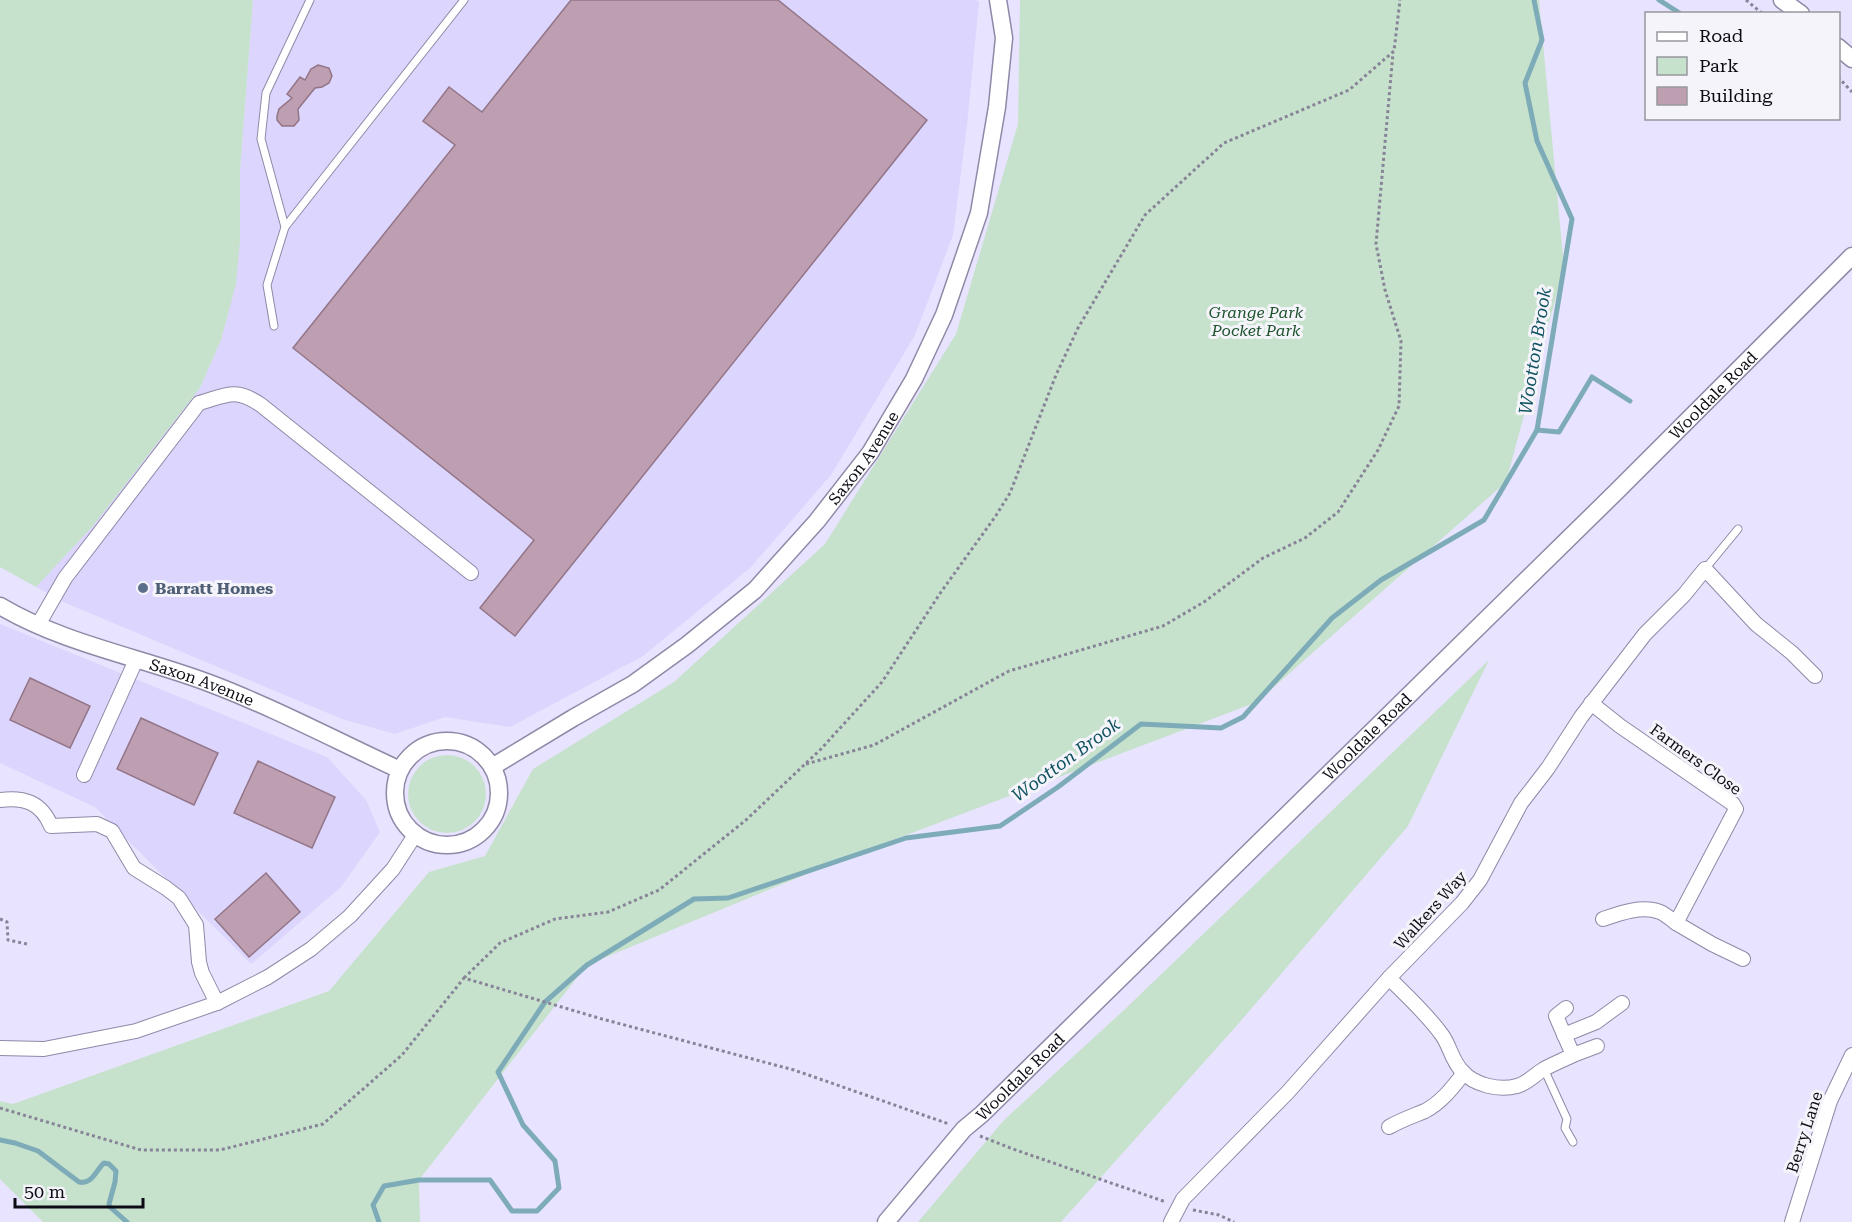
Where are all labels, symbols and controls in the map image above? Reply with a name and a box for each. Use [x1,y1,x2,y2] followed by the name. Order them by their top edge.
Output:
[1645,12,1840,120] legend
[1699,25,1744,46] text: Road
[1699,55,1739,76] text: Park
[1699,85,1773,106] text: Building
[1514,286,1555,416] water label: Wootton Brook
[1209,303,1304,340] park label: Grange Park Pocket Park
[1665,348,1761,443] street label: Wooldale Road
[824,408,903,508] street label: Saxon Avenue
[155,579,273,598] place label: Barratt Homes
[136,581,150,595] marker: Barratt Homes
[147,655,257,710] street label: Saxon Avenue
[1319,689,1415,784] street label: Wooldale Road
[1008,713,1124,806] water label: Wootton Brook
[1646,720,1745,799] street label: Farmers Close
[1390,867,1471,954] street label: Walkers Way
[972,1030,1068,1125] street label: Wooldale Road
[1782,1089,1827,1175] street label: Berry Lane
[15,1171,142,1209] scale bar
[24,1181,65,1202] text: 50 m

